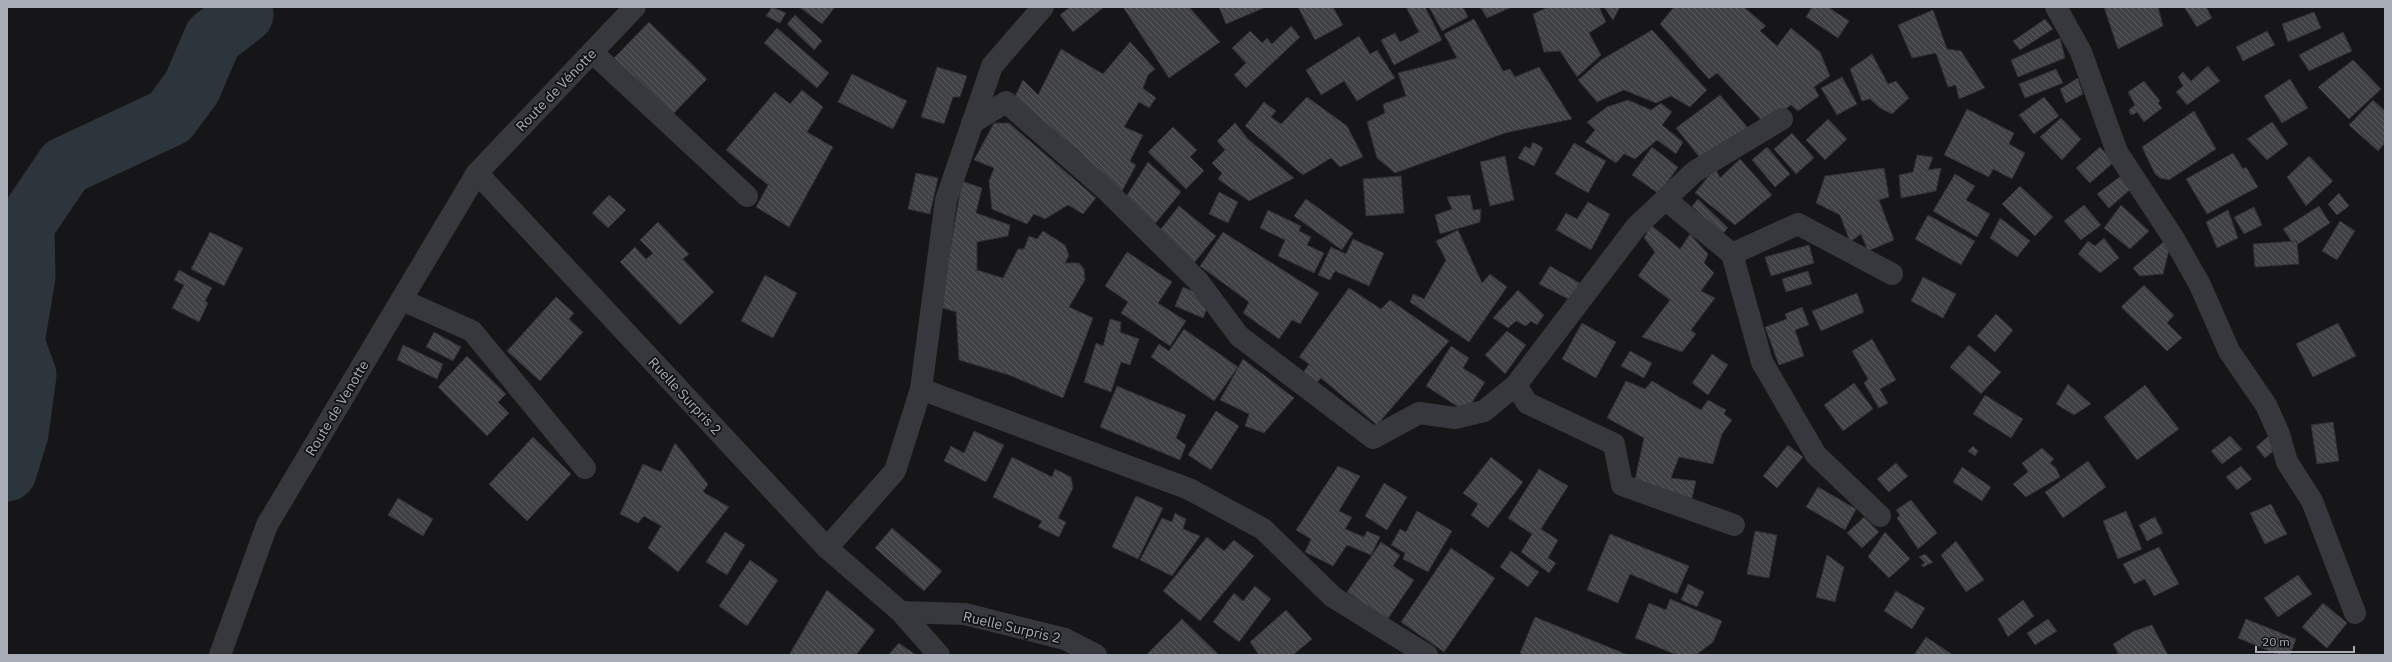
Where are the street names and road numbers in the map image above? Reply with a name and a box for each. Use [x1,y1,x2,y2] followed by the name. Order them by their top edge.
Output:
[512,45,600,135] street label: Route de Vénotte
[644,353,726,439] street label: Ruelle Surpris 2
[301,357,373,459] street label: Route de Venotte
[961,607,1063,647] street label: Ruelle Surpris 2

